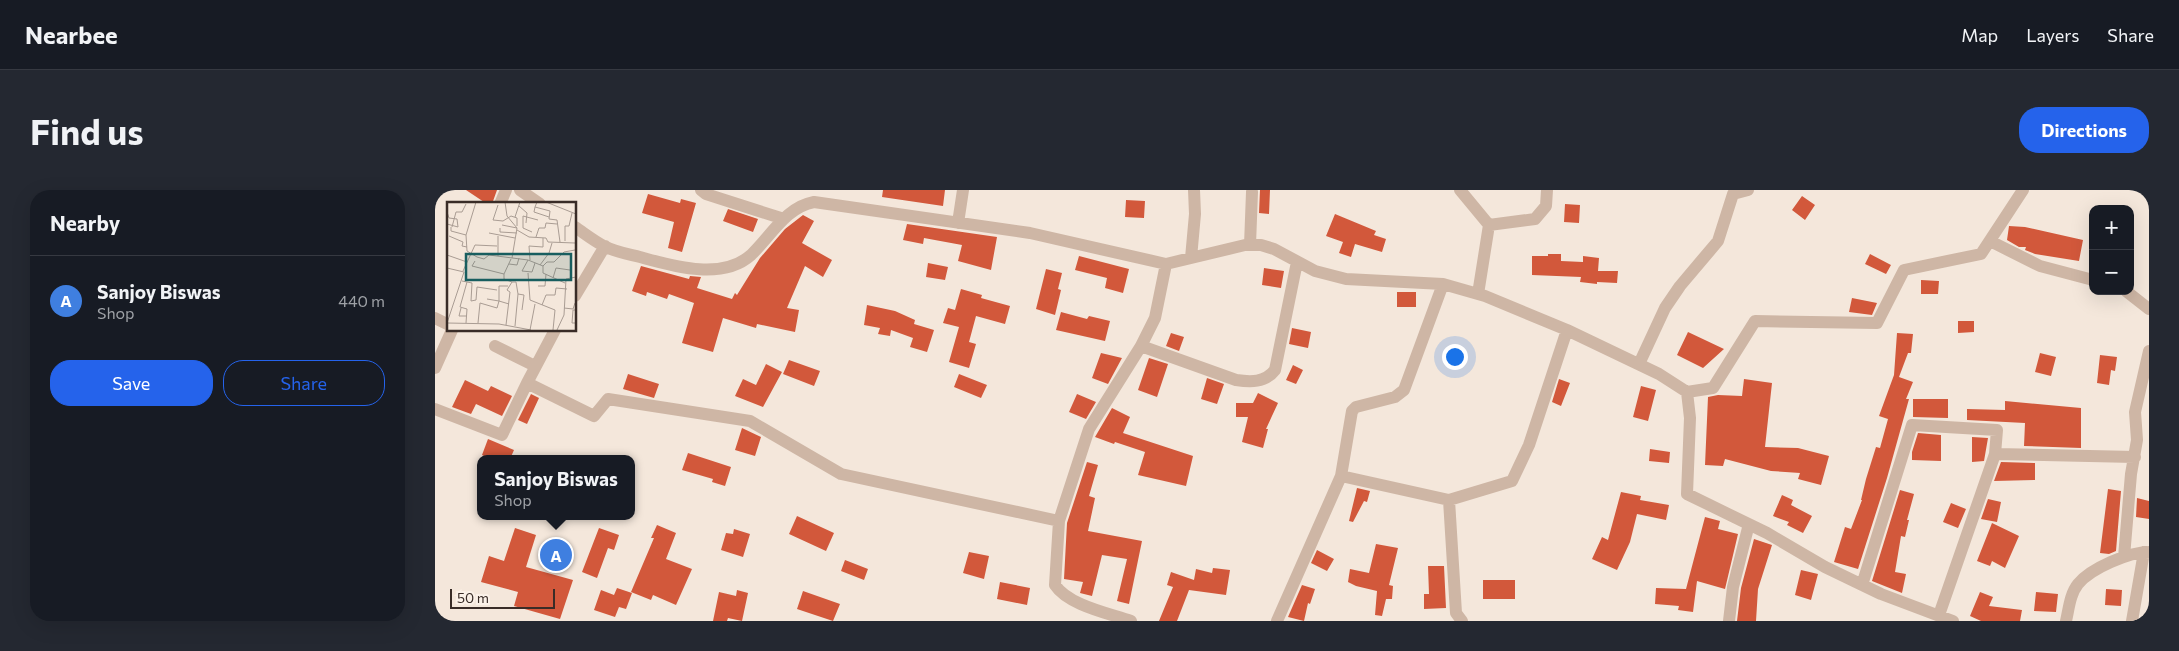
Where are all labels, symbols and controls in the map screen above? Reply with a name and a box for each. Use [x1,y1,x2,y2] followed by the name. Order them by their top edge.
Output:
[25,20,118,49] text: Nearbee
[1961,24,1998,46] text: Map
[2026,24,2079,46] text: Layers
[2107,24,2154,46] text: Share
[2019,107,2149,153] button: Directions
[30,109,144,152] text: Find us
[447,202,576,331] inset map
[2089,205,2134,295] map controls
[2089,205,2134,250] button: +
[50,210,120,235] text: Nearby
[2089,250,2134,295] button: −
[97,280,221,303] text: Sanjoy Biswas
[60,291,72,310] text: A
[338,291,385,310] text: 440 m
[97,303,135,322] text: Shop
[1442,344,1468,370] your location
[50,360,213,406] button: Save
[223,360,385,406] button: Share
[477,455,635,520] popup
[494,467,618,490] text: Sanjoy Biswas
[494,490,532,509] text: Shop
[540,536,572,574] pin: A
[450,586,555,609] scale bar
[457,589,489,606] text: 50 m

